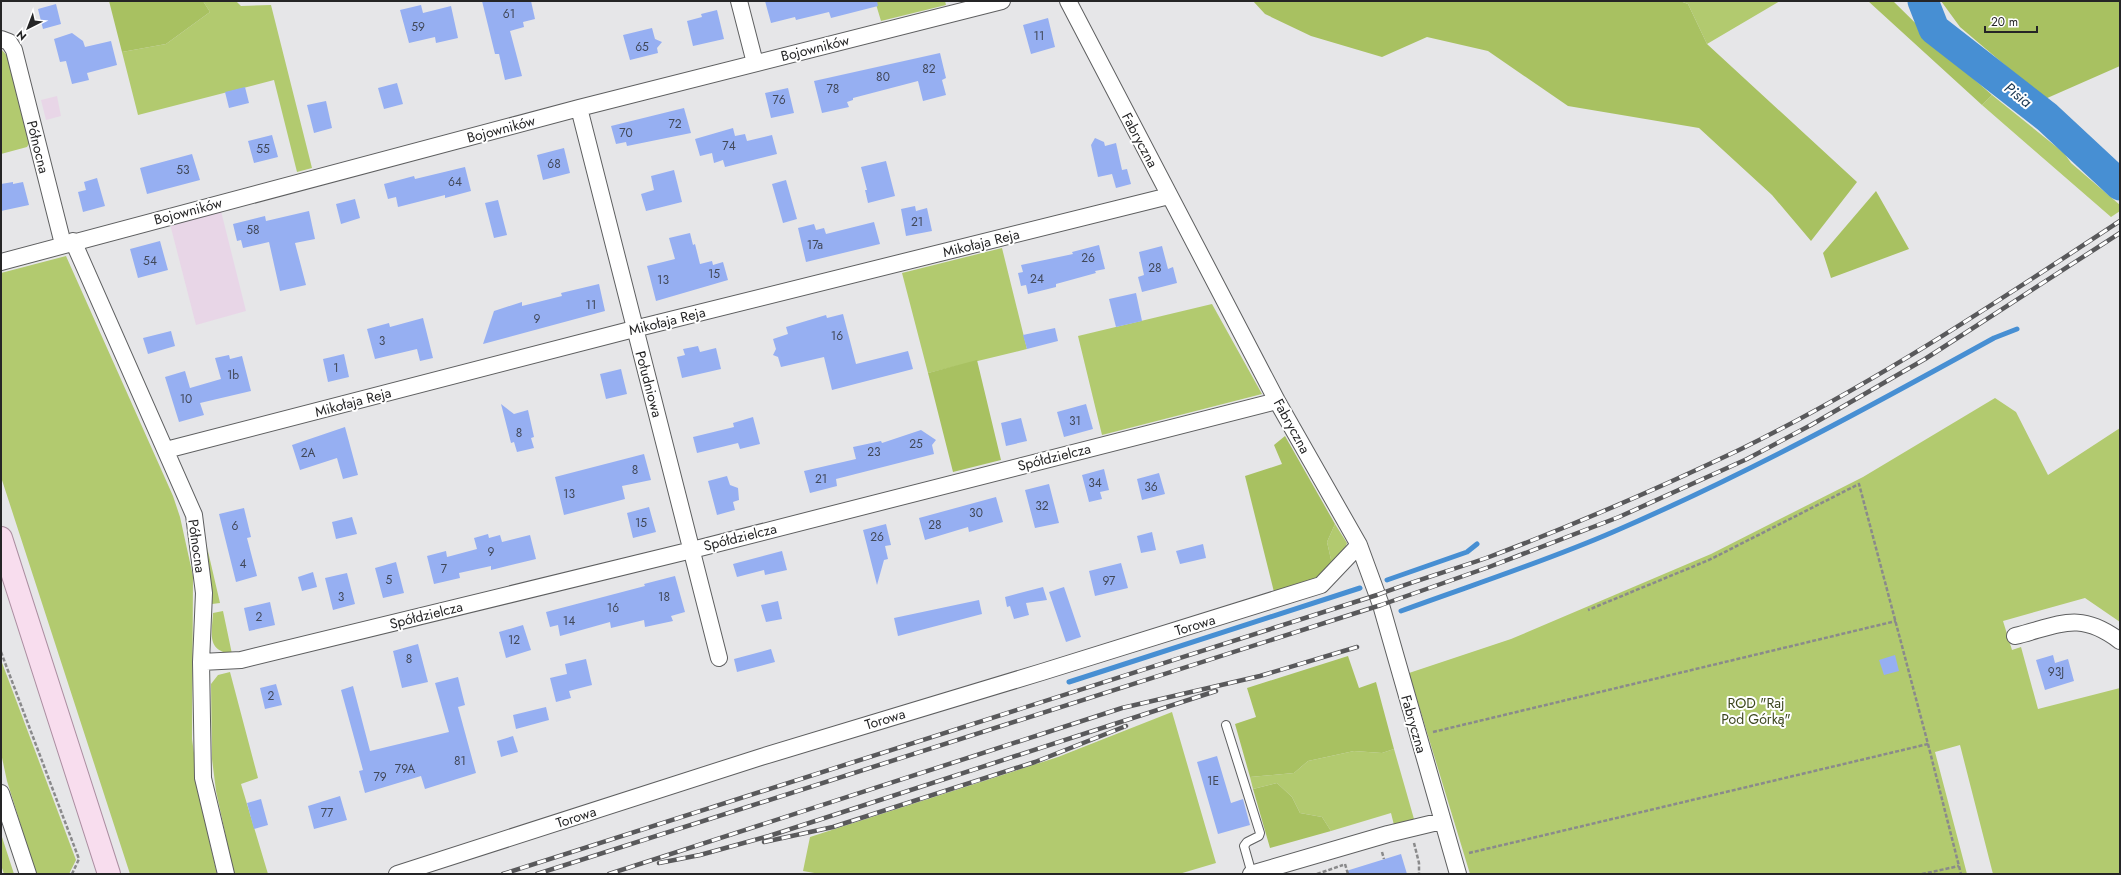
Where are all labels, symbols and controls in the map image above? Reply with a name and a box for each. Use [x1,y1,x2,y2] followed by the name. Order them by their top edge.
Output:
[503,5,515,23] house number: 61
[8,8,48,48] north arrow
[1985,8,2037,34] scale bar
[1991,13,2018,31] text: 20 m
[411,18,425,36] house number: 59
[13,27,30,44] text: N
[1034,27,1044,45] house number: 11
[779,30,852,66] street label: Bojowników
[635,38,649,56] house number: 65
[922,60,936,78] house number: 82
[876,68,890,86] house number: 80
[2000,77,2037,113] water label: Pisia
[827,80,839,98] house number: 78
[772,91,786,109] house number: 76
[1117,109,1163,171] street label: Fabryczna
[465,110,538,148] street label: Bojowników
[668,115,682,133] house number: 72
[22,118,54,176] street label: Północna
[619,124,633,142] house number: 70
[722,137,736,155] house number: 74
[256,140,270,158] house number: 55
[547,155,561,173] house number: 68
[176,161,190,179] house number: 53
[448,173,462,191] house number: 64
[152,192,225,230] street label: Bojowników
[911,213,923,231] house number: 21
[246,221,260,239] house number: 58
[941,224,1021,262] street label: Mikołaja Reja
[807,236,823,254] house number: 17a
[1081,249,1095,267] house number: 26
[143,252,157,270] house number: 54
[1148,259,1162,277] house number: 28
[708,265,720,283] house number: 15
[1030,270,1044,288] house number: 24
[657,271,669,289] house number: 13
[586,296,596,314] house number: 11
[627,302,707,340] street label: Mikołaja Reja
[534,310,541,328] house number: 9
[831,327,843,345] house number: 16
[379,332,386,350] house number: 3
[631,349,667,419] street label: Południowa
[333,359,339,377] house number: 1
[227,366,239,384] house number: 1b
[313,382,393,422] street label: Mikołaja Reja
[180,390,192,408] house number: 10
[1269,395,1315,457] street label: Fabryczna
[1069,412,1081,430] house number: 31
[516,424,522,442] house number: 8
[909,435,923,453] house number: 25
[1015,438,1093,476] street label: Spółdzielcza
[867,443,881,461] house number: 23
[301,444,315,462] house number: 2A
[632,461,638,479] house number: 8
[815,470,827,488] house number: 21
[1088,474,1102,492] house number: 34
[1144,478,1158,496] house number: 36
[563,485,575,503] house number: 13
[1035,497,1049,515] house number: 32
[969,504,983,522] house number: 30
[635,514,647,532] house number: 15
[928,516,942,534] house number: 28
[232,517,239,535] house number: 6
[183,518,211,574] street label: Północna
[701,518,779,556] street label: Spółdzielcza
[870,528,884,546] house number: 26
[488,543,495,561] house number: 9
[240,555,247,573] house number: 4
[441,560,448,578] house number: 7
[386,571,393,589] house number: 5
[1103,572,1116,590] house number: 97
[338,588,345,606] house number: 3
[658,588,670,606] house number: 18
[387,596,465,634] street label: Spółdzielcza
[607,599,619,617] house number: 16
[256,608,263,626] house number: 2
[1172,609,1218,641] street label: Torowa
[563,612,575,630] house number: 14
[508,631,520,649] house number: 12
[406,650,412,668] house number: 8
[2048,663,2064,681] house number: 93J
[268,687,275,705] house number: 2
[1396,693,1432,755] street label: Fabryczna
[1721,693,1791,729] park label: ROD "Raj Pod Górką"
[862,703,908,735] street label: Torowa
[454,752,466,770] house number: 81
[395,760,415,778] house number: 79A
[373,768,387,786] house number: 79
[1207,772,1219,790] house number: 1E
[553,801,599,833] street label: Torowa
[321,804,334,822] house number: 77

